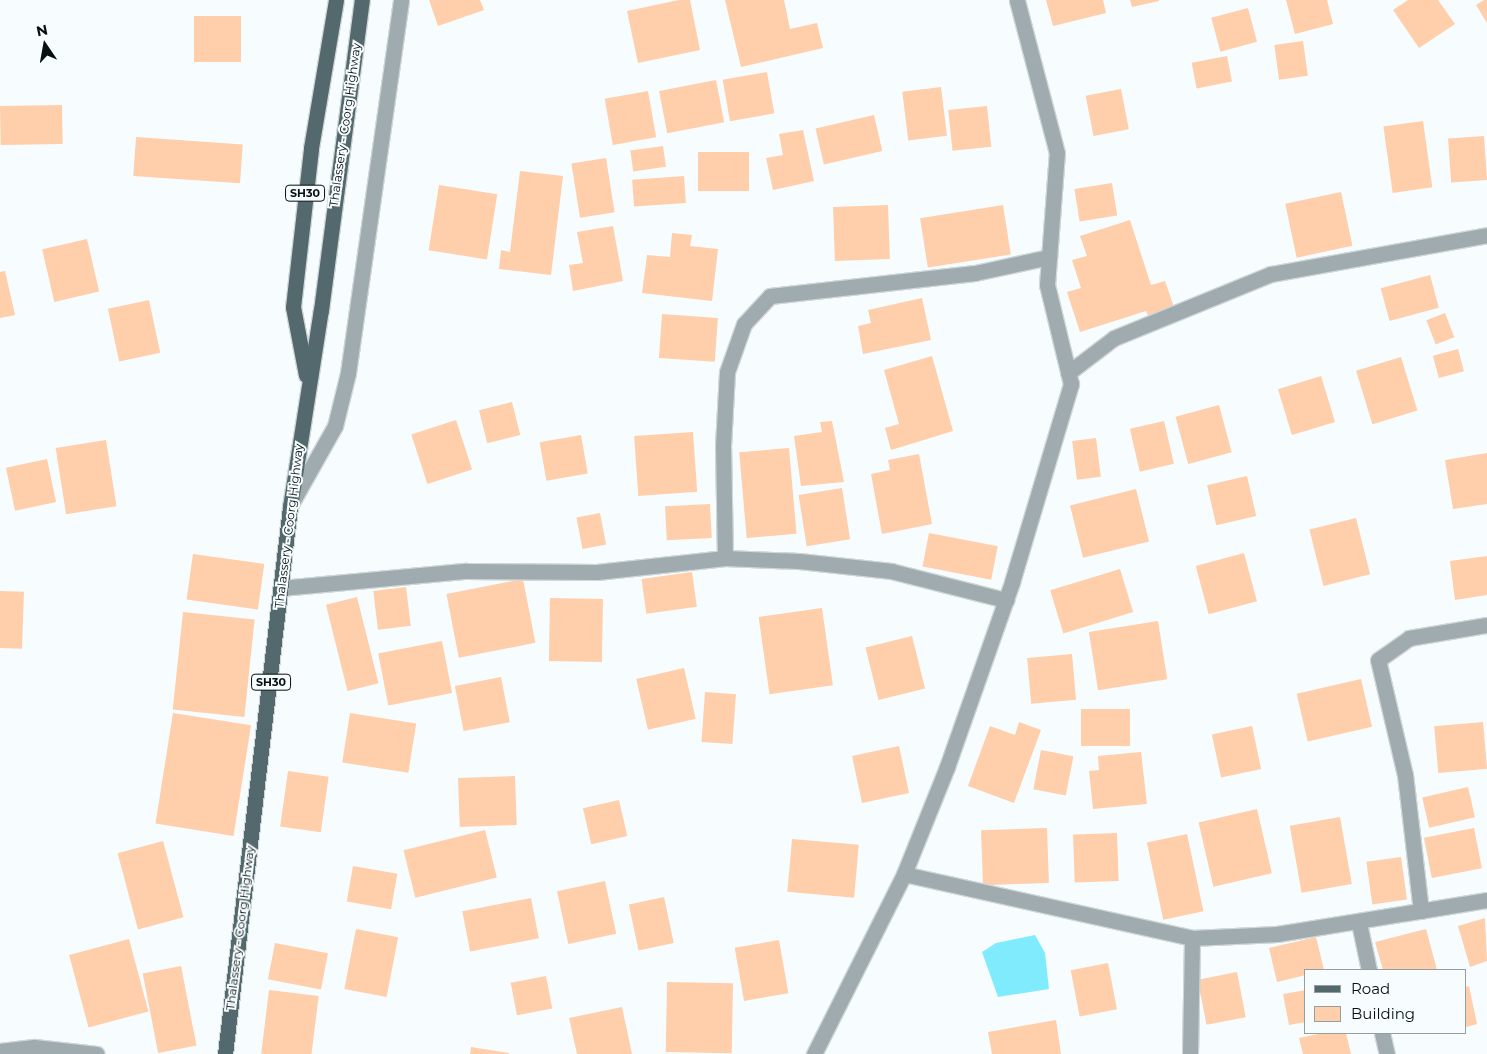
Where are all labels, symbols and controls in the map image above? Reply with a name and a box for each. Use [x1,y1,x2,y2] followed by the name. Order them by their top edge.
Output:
[20,20,70,70] north arrow
[34,20,49,40] text: N
[326,42,364,208] street label: Thalassery - Coorg Highway
[285,184,325,202] road number: SH30
[272,443,306,609] street label: Thalassery - Coorg Highway
[251,674,291,690] road number: SH30
[223,845,257,1011] street label: Thalassery - Coorg Highway
[1304,969,1467,1034] legend
[1351,979,1390,998] text: Road
[1351,1004,1415,1023] text: Building

